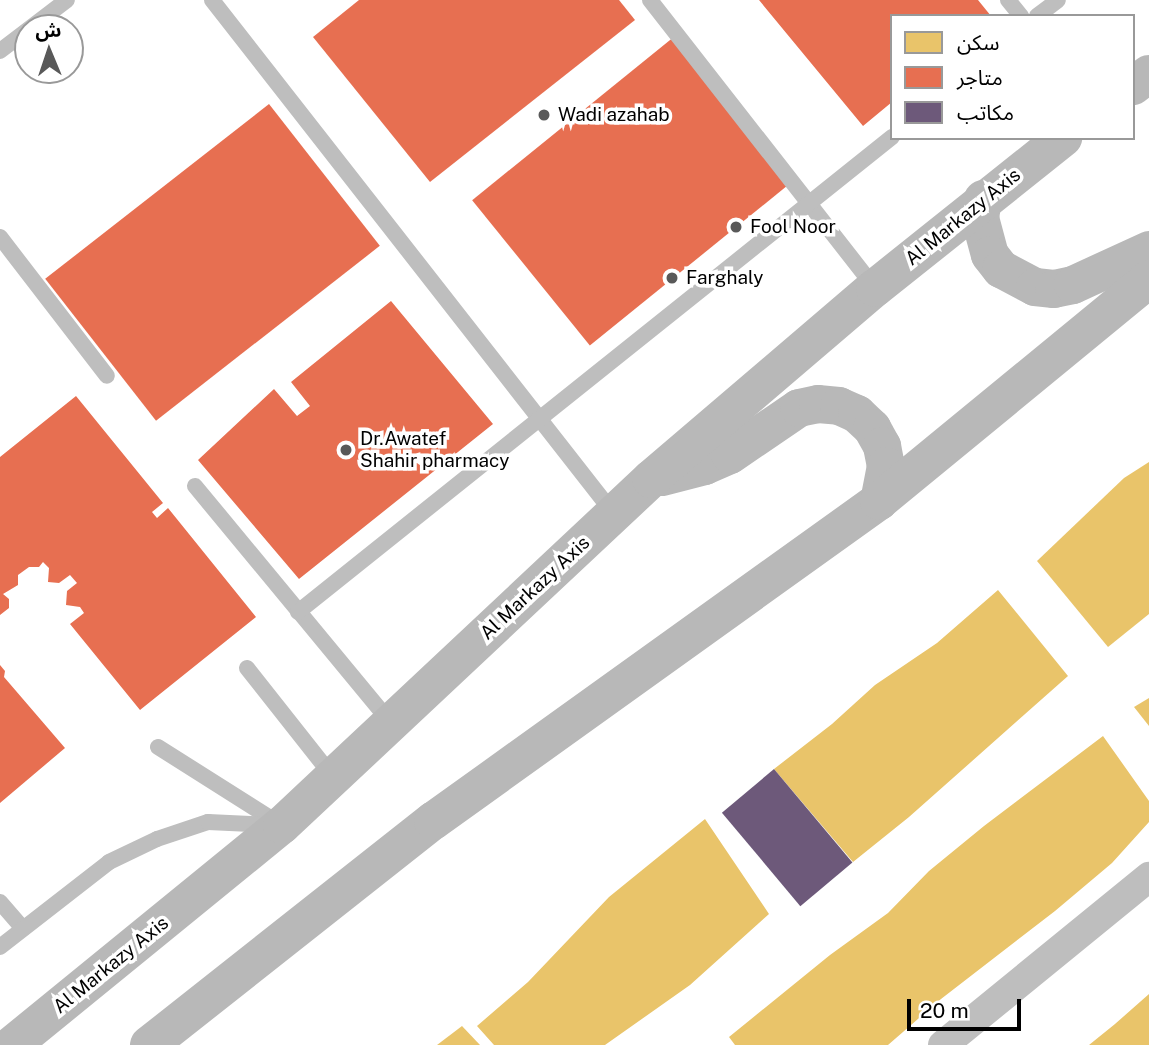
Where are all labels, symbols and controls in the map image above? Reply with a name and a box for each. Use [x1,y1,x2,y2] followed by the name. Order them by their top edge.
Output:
[14,14,84,84] north arrow
[890,14,1135,140] legend
[35,19,62,41] text: ش
[957,30,999,55] text: سكن
[957,65,1003,90] text: متاجر
[957,100,1014,125] text: مكاتب
[558,104,670,126] place label: Wadi azahab
[536,107,552,123] marker: Wadi azahab
[901,164,1025,270] street label: Al Markazy Axis
[750,216,836,238] place label: Fool Noor
[728,219,744,235] marker: Fool Noor
[686,267,764,289] place label: Farghaly
[664,270,680,286] marker: Farghaly
[360,428,509,472] place label: Dr.Awatef Shahir pharmacy
[338,442,354,458] marker: Dr.Awatef Shahir pharmacy
[475,531,595,645] street label: Al Markazy Axis
[49,912,173,1018] street label: Al Markazy Axis
[911,986,1025,1030] scale bar
[920,998,969,1023] text: 20 m

